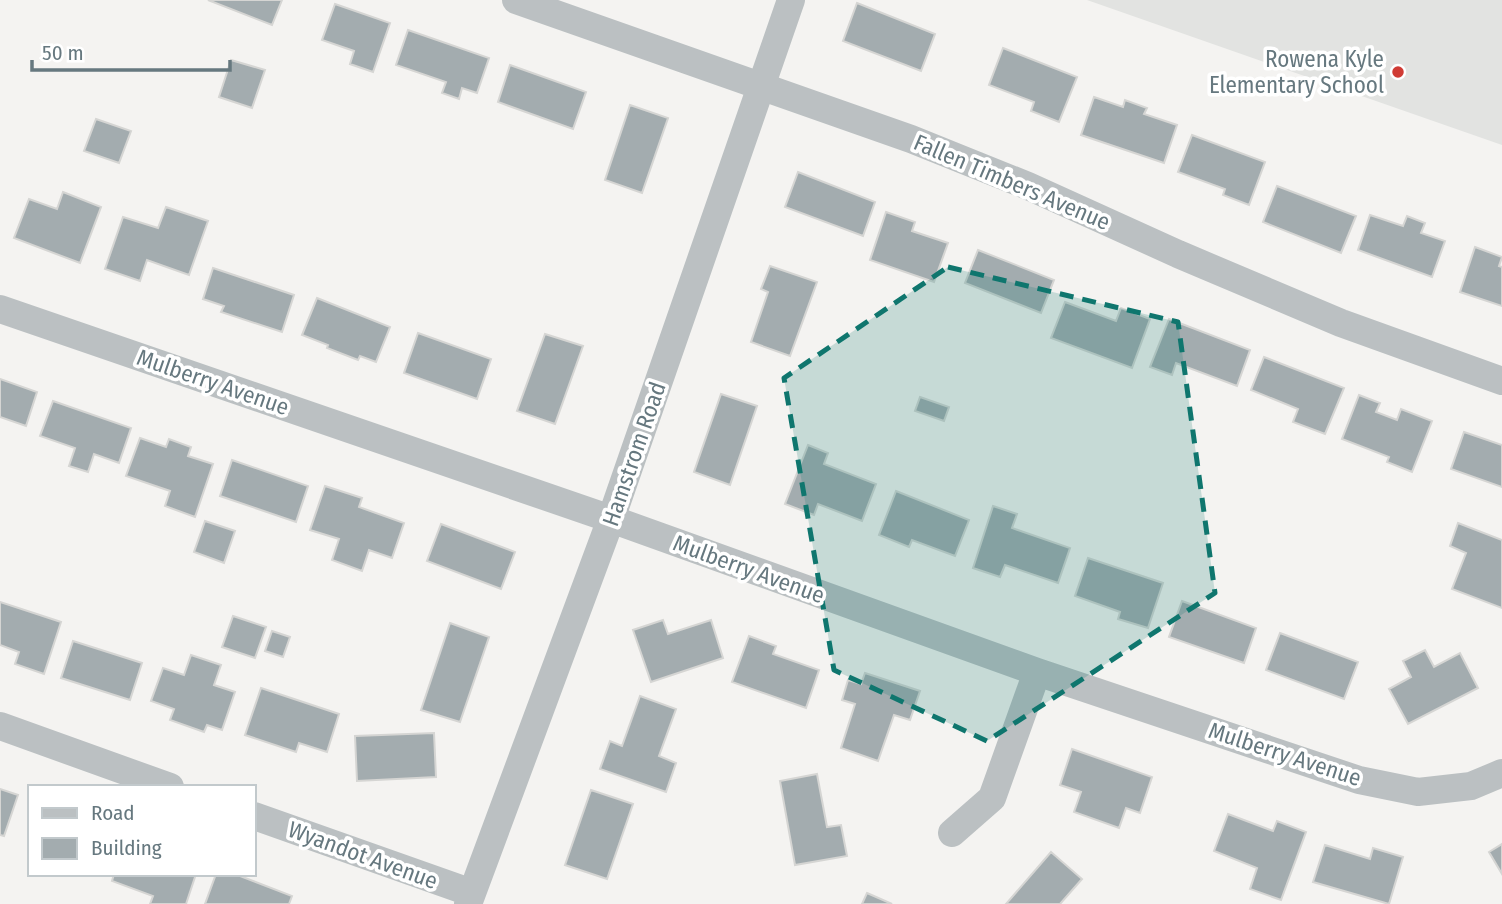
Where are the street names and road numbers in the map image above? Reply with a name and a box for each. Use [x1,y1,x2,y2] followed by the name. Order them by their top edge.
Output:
[910,128,1114,236] street label: Fallen Timbers Avenue
[133,343,293,421] street label: Mulberry Avenue
[596,378,672,530] street label: Hamstrom Road
[670,529,828,609] street label: Mulberry Avenue
[1205,716,1365,792] street label: Mulberry Avenue
[284,815,442,895] street label: Wyandot Avenue

